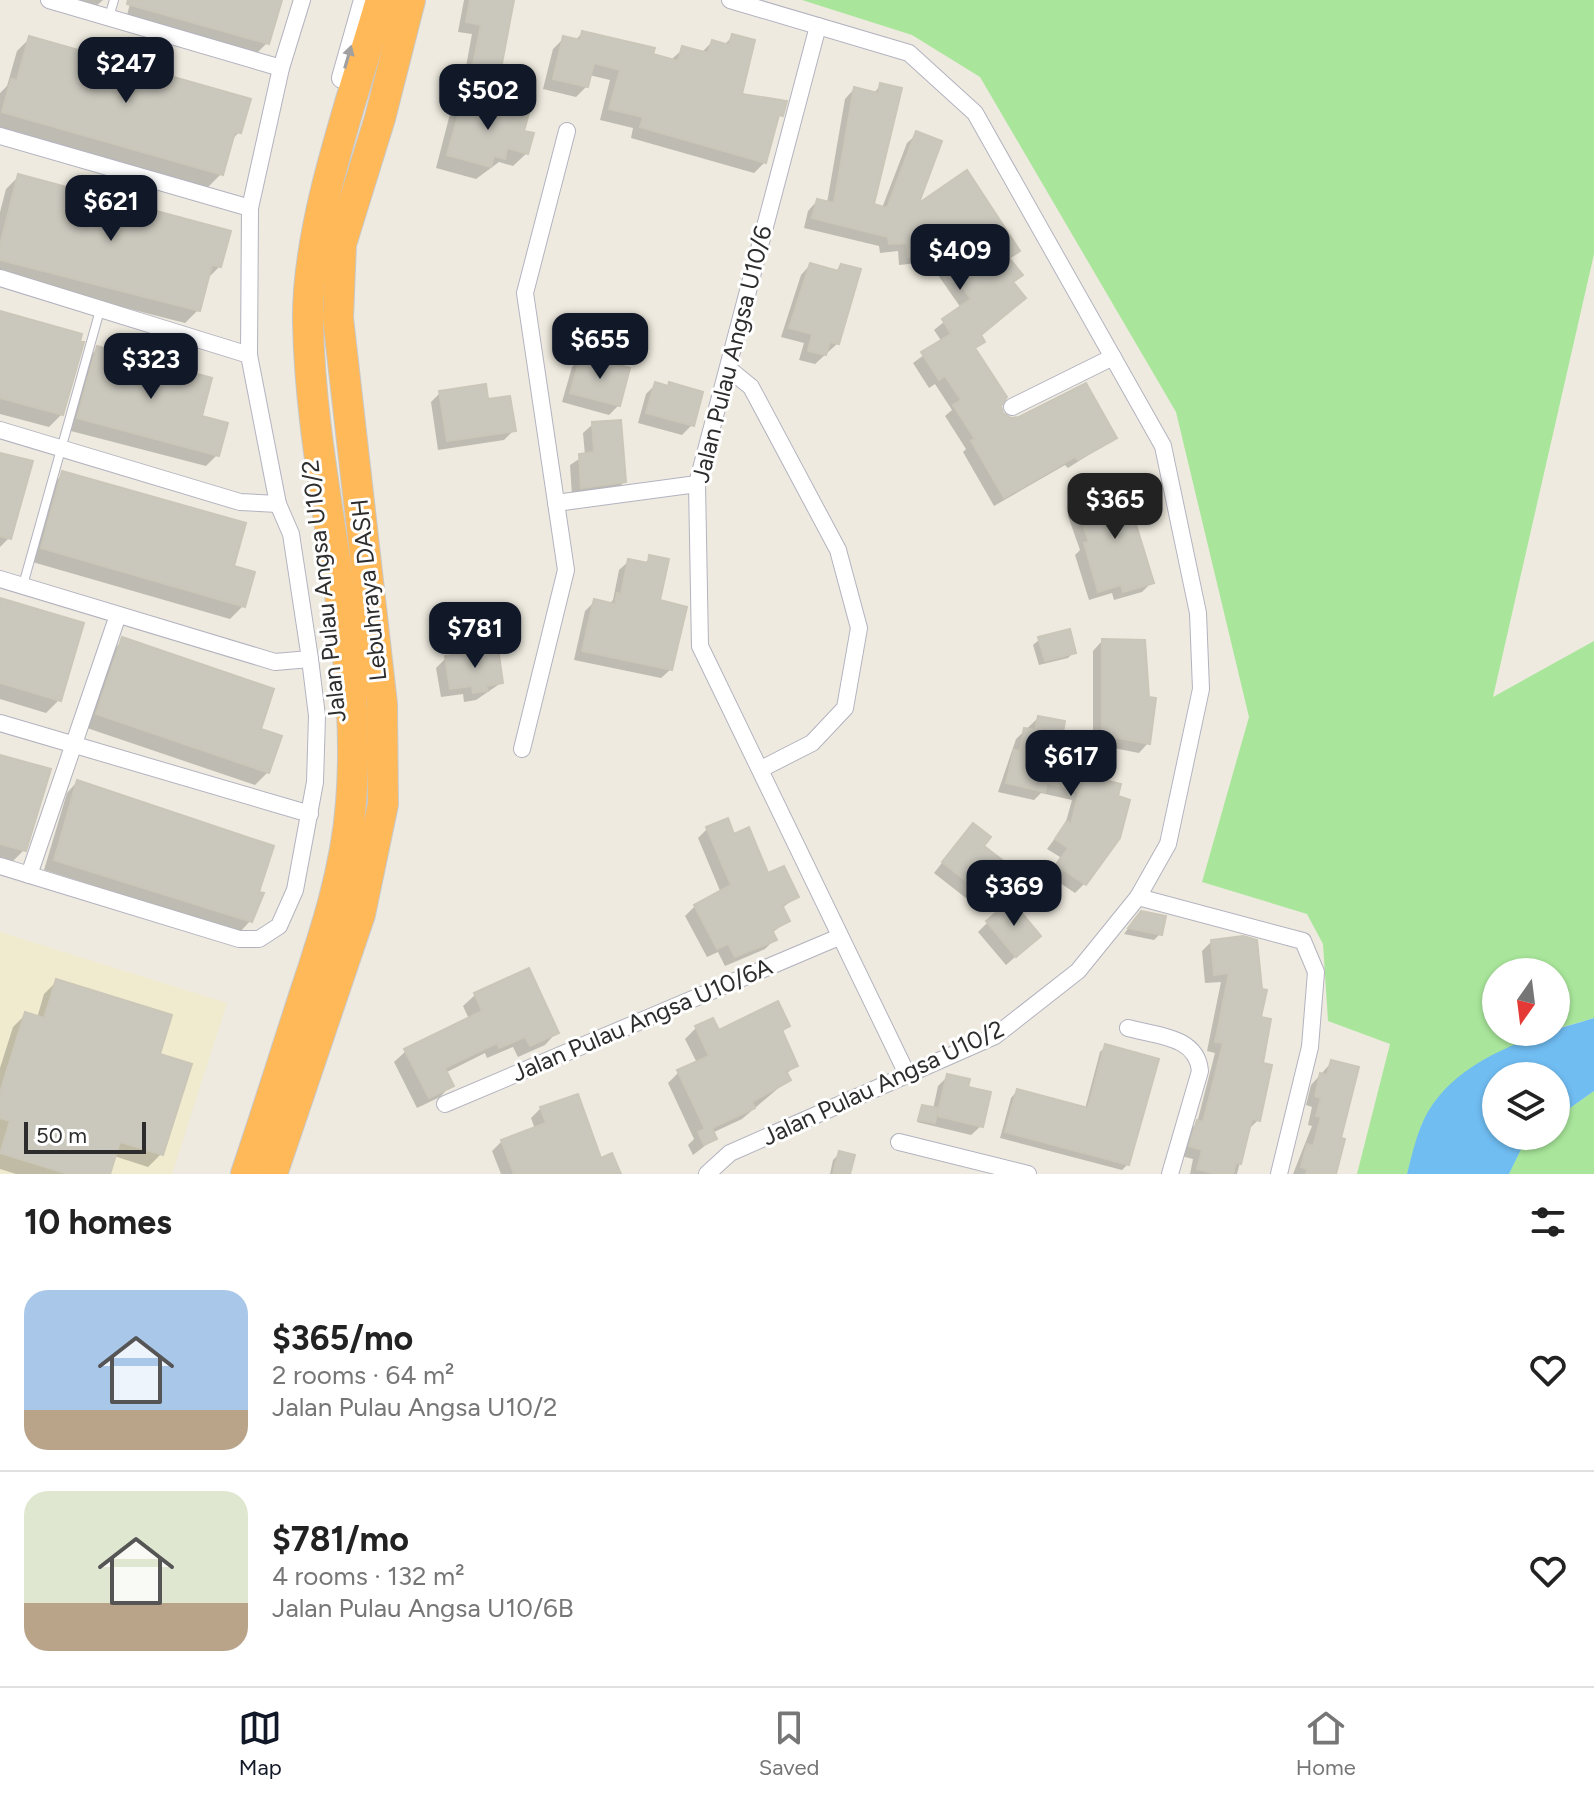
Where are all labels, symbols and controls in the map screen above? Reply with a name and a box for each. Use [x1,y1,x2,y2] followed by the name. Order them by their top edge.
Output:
[79,37,173,105] pin: $247
[343,44,355,69] one-way arrow
[96,47,156,79] text: $247
[441,64,535,132] pin: $502
[457,74,519,106] text: $502
[64,175,158,243] pin: $621
[83,185,139,217] text: $621
[686,222,777,485] street label: Jalan Pulau Angsa U10/6
[913,224,1007,292] pin: $409
[929,234,991,266] text: $409
[553,313,647,381] pin: $655
[570,323,630,355] text: $655
[104,333,198,401] pin: $323
[122,343,180,375] text: $323
[295,458,352,724] street label: Jalan Pulau Angsa U10/2
[1068,473,1162,541] pin: $365
[1085,483,1145,515] text: $365
[345,498,392,682] street label: Lebuhraya DASH
[428,602,522,670] pin: $781
[447,612,503,644] text: $781
[1024,730,1118,798] pin: $617
[1044,740,1098,772] text: $617
[967,860,1061,928] pin: $369
[984,870,1044,902] text: $369
[507,951,777,1088] street label: Jalan Pulau Angsa U10/6A
[1482,958,1570,1046] north arrow
[1482,958,1570,1150] map controls
[757,1014,1008,1151] street label: Jalan Pulau Angsa U10/2
[1482,1062,1570,1150] button: layers
[24,1118,146,1154] scale bar
[36,1122,87,1149] text: 50 m
[1526,1200,1570,1244] icon: filters
[24,1202,172,1243] text: 10 homes
[272,1318,413,1359] text: $365/mo
[88,1322,184,1418] icon: home
[1526,1348,1570,1392] icon: heart
[272,1359,454,1391] text: 2 rooms · 64 m²
[272,1391,558,1423] text: Jalan Pulau Angsa U10/2
[272,1519,409,1560] text: $781/mo
[88,1523,184,1619] icon: home
[1526,1549,1570,1593] icon: heart
[272,1560,465,1592] text: 4 rooms · 132 m²
[272,1592,574,1624] text: Jalan Pulau Angsa U10/6B
[238,1706,282,1781] tab: Map
[759,1706,819,1781] tab: Saved
[1296,1706,1356,1781] tab: Home

